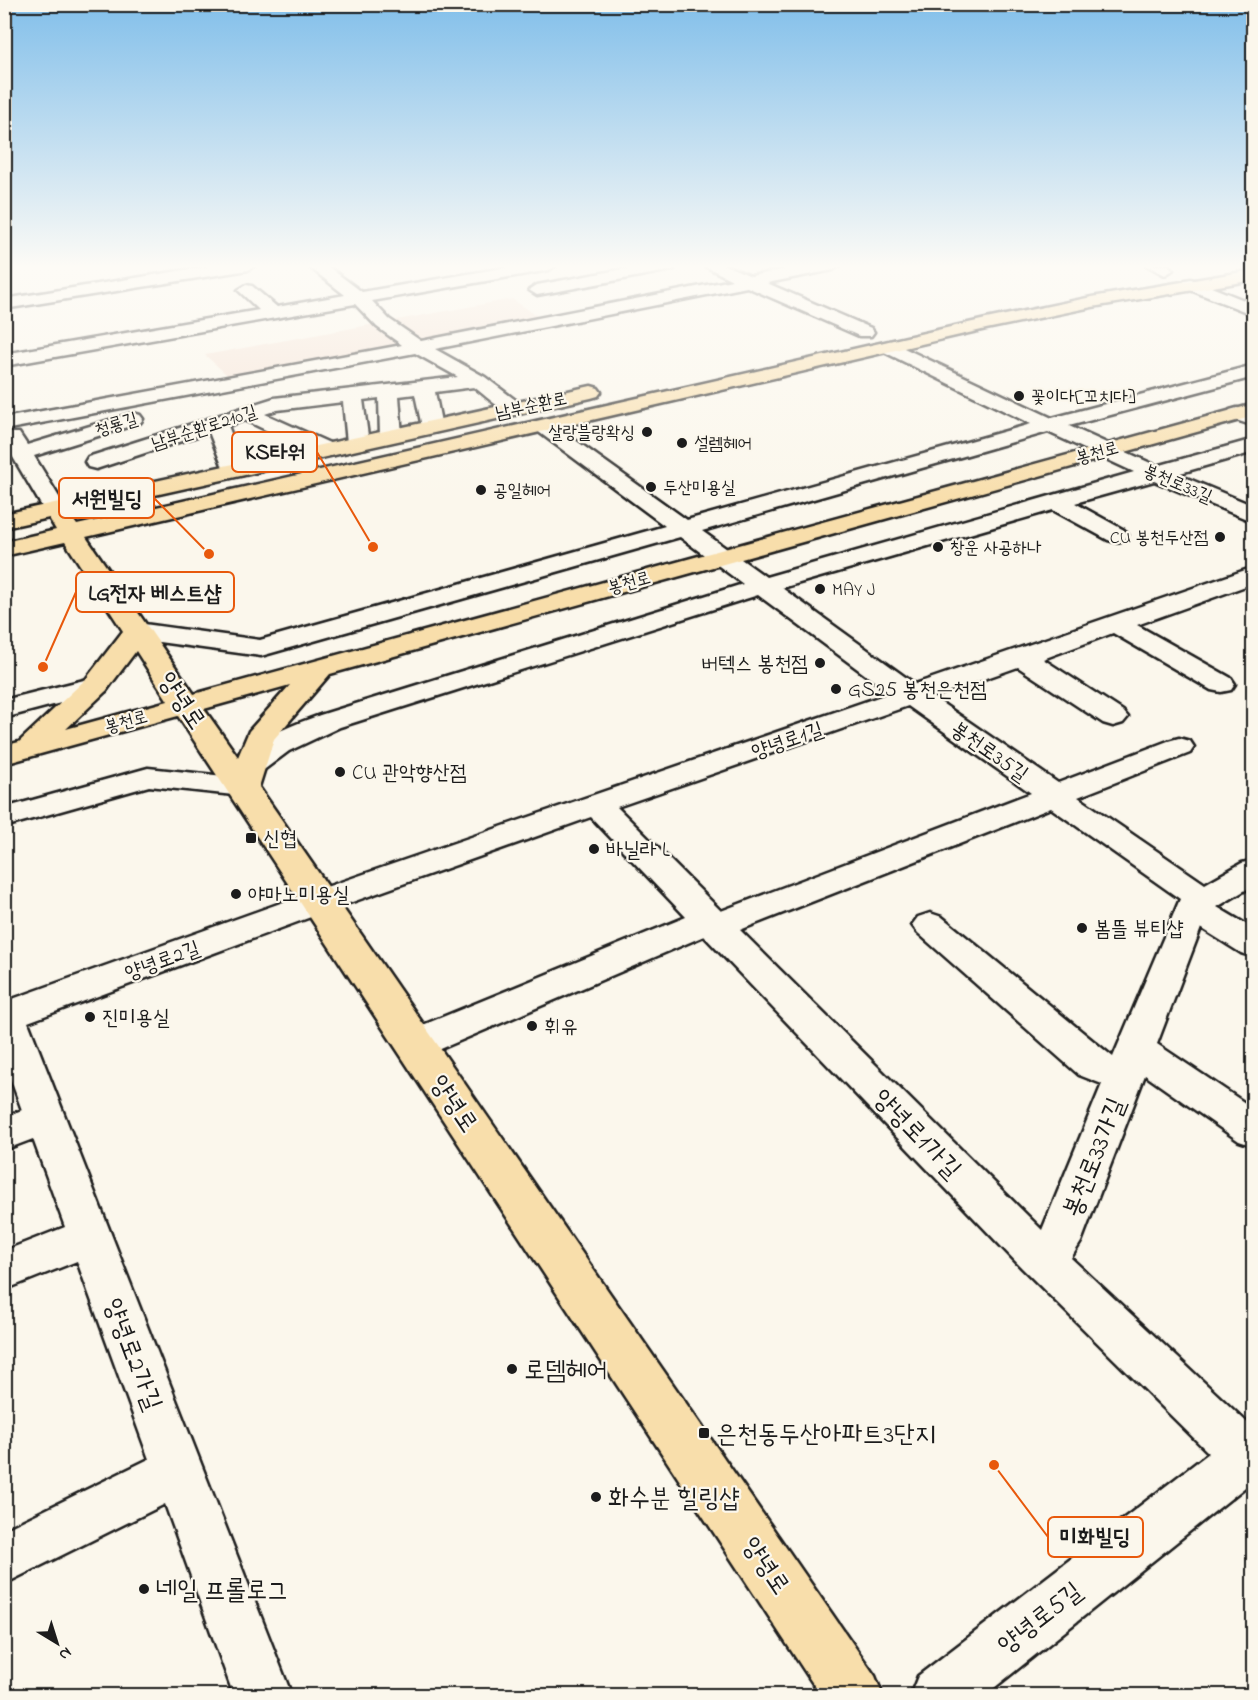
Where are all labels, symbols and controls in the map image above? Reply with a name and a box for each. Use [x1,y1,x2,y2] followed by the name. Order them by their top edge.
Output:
[1031,385,1136,411] place label: 꽃이다[꼬치다]
[493,387,570,427] street label: 남부순환로
[1012,389,1026,403] marker: 꽃이다[꼬치다]
[149,399,261,458] street label: 남부순환로210길
[92,407,142,445] street label: 청룡길
[548,421,635,447] place label: 살랑블랑왁싱
[640,425,654,439] marker: 살랑블랑왁싱
[232,432,317,472] callout: KS타워
[694,432,752,458] place label: 설렘헤어
[675,436,689,450] marker: 설렘헤어
[1073,436,1122,472] street label: 봉천로
[245,438,305,470] text: KS타워
[1139,459,1216,511] street label: 봉천로33길
[663,476,736,502] place label: 두산미용실
[59,478,154,518] callout: 서원빌딩
[493,479,551,505] place label: 공일헤어
[644,480,658,494] marker: 두산미용실
[474,483,488,497] marker: 공일헤어
[72,485,142,517] text: 서원빌딩
[1110,526,1209,552] place label: CU 봉천두산점
[1213,530,1227,544] marker: CU 봉천두산점
[950,536,1042,562] place label: 창운 사공하나
[931,540,945,554] marker: 창운 사공하나
[605,566,654,602] street label: 봉천로
[76,572,234,612] callout: LG전자 베스트샵
[832,578,876,604] place label: MAY J
[88,579,222,611] text: LG전자 베스트샵
[813,582,827,596] marker: MAY J
[701,650,808,680] place label: 버텍스 봉천점
[813,656,827,670] marker: 버텍스 봉천점
[147,665,214,738] street label: 양녕로
[848,676,987,706] place label: GS25 봉천은천점
[829,682,843,696] marker: GS25 봉천은천점
[102,705,151,741] street label: 봉천로
[944,715,1034,790] street label: 봉천로35길
[748,716,828,768] street label: 양녕로1길
[352,759,467,789] place label: CU 관악향산점
[333,765,347,779] marker: CU 관악향산점
[263,825,297,855] place label: 신협
[244,831,258,845] marker: 신협
[606,836,670,866] place label: 바닐라 L
[587,842,601,856] marker: 바닐라 L
[248,881,349,911] place label: 야마노미용실
[229,887,243,901] marker: 야마노미용실
[1094,915,1184,945] place label: 봄뜰 뷰티샵
[1075,921,1089,935] marker: 봄뜰 뷰티샵
[121,934,205,989] street label: 양녕로2길
[102,1004,170,1034] place label: 진미용실
[83,1010,97,1024] marker: 진미용실
[544,1013,578,1043] place label: 휘유
[525,1019,539,1033] marker: 휘유
[419,1068,486,1141] street label: 양녕로
[863,1081,969,1189] street label: 양녕로1가길
[1055,1092,1137,1224] street label: 봉천로33가길
[92,1293,170,1417] street label: 양녕로2가길
[524,1353,608,1391] place label: 로뎀헤어
[505,1362,519,1376] marker: 로뎀헤어
[716,1417,936,1455] place label: 은천동두산아파트3단지
[697,1426,711,1440] marker: 은천동두산아파트3단지
[608,1481,740,1519] place label: 화수분 힐링샵
[589,1490,603,1504] marker: 화수분 힐링샵
[1048,1517,1143,1557] callout: 미화빌딩
[1060,1523,1130,1555] text: 미화빌딩
[731,1530,798,1603] street label: 양녕로
[156,1573,288,1611] place label: 네일 프롤로그
[990,1574,1091,1665] street label: 양녕로5길
[137,1582,151,1596] marker: 네일 프롤로그
[27,1613,87,1673] north arrow
[53,1640,77,1666] text: N

